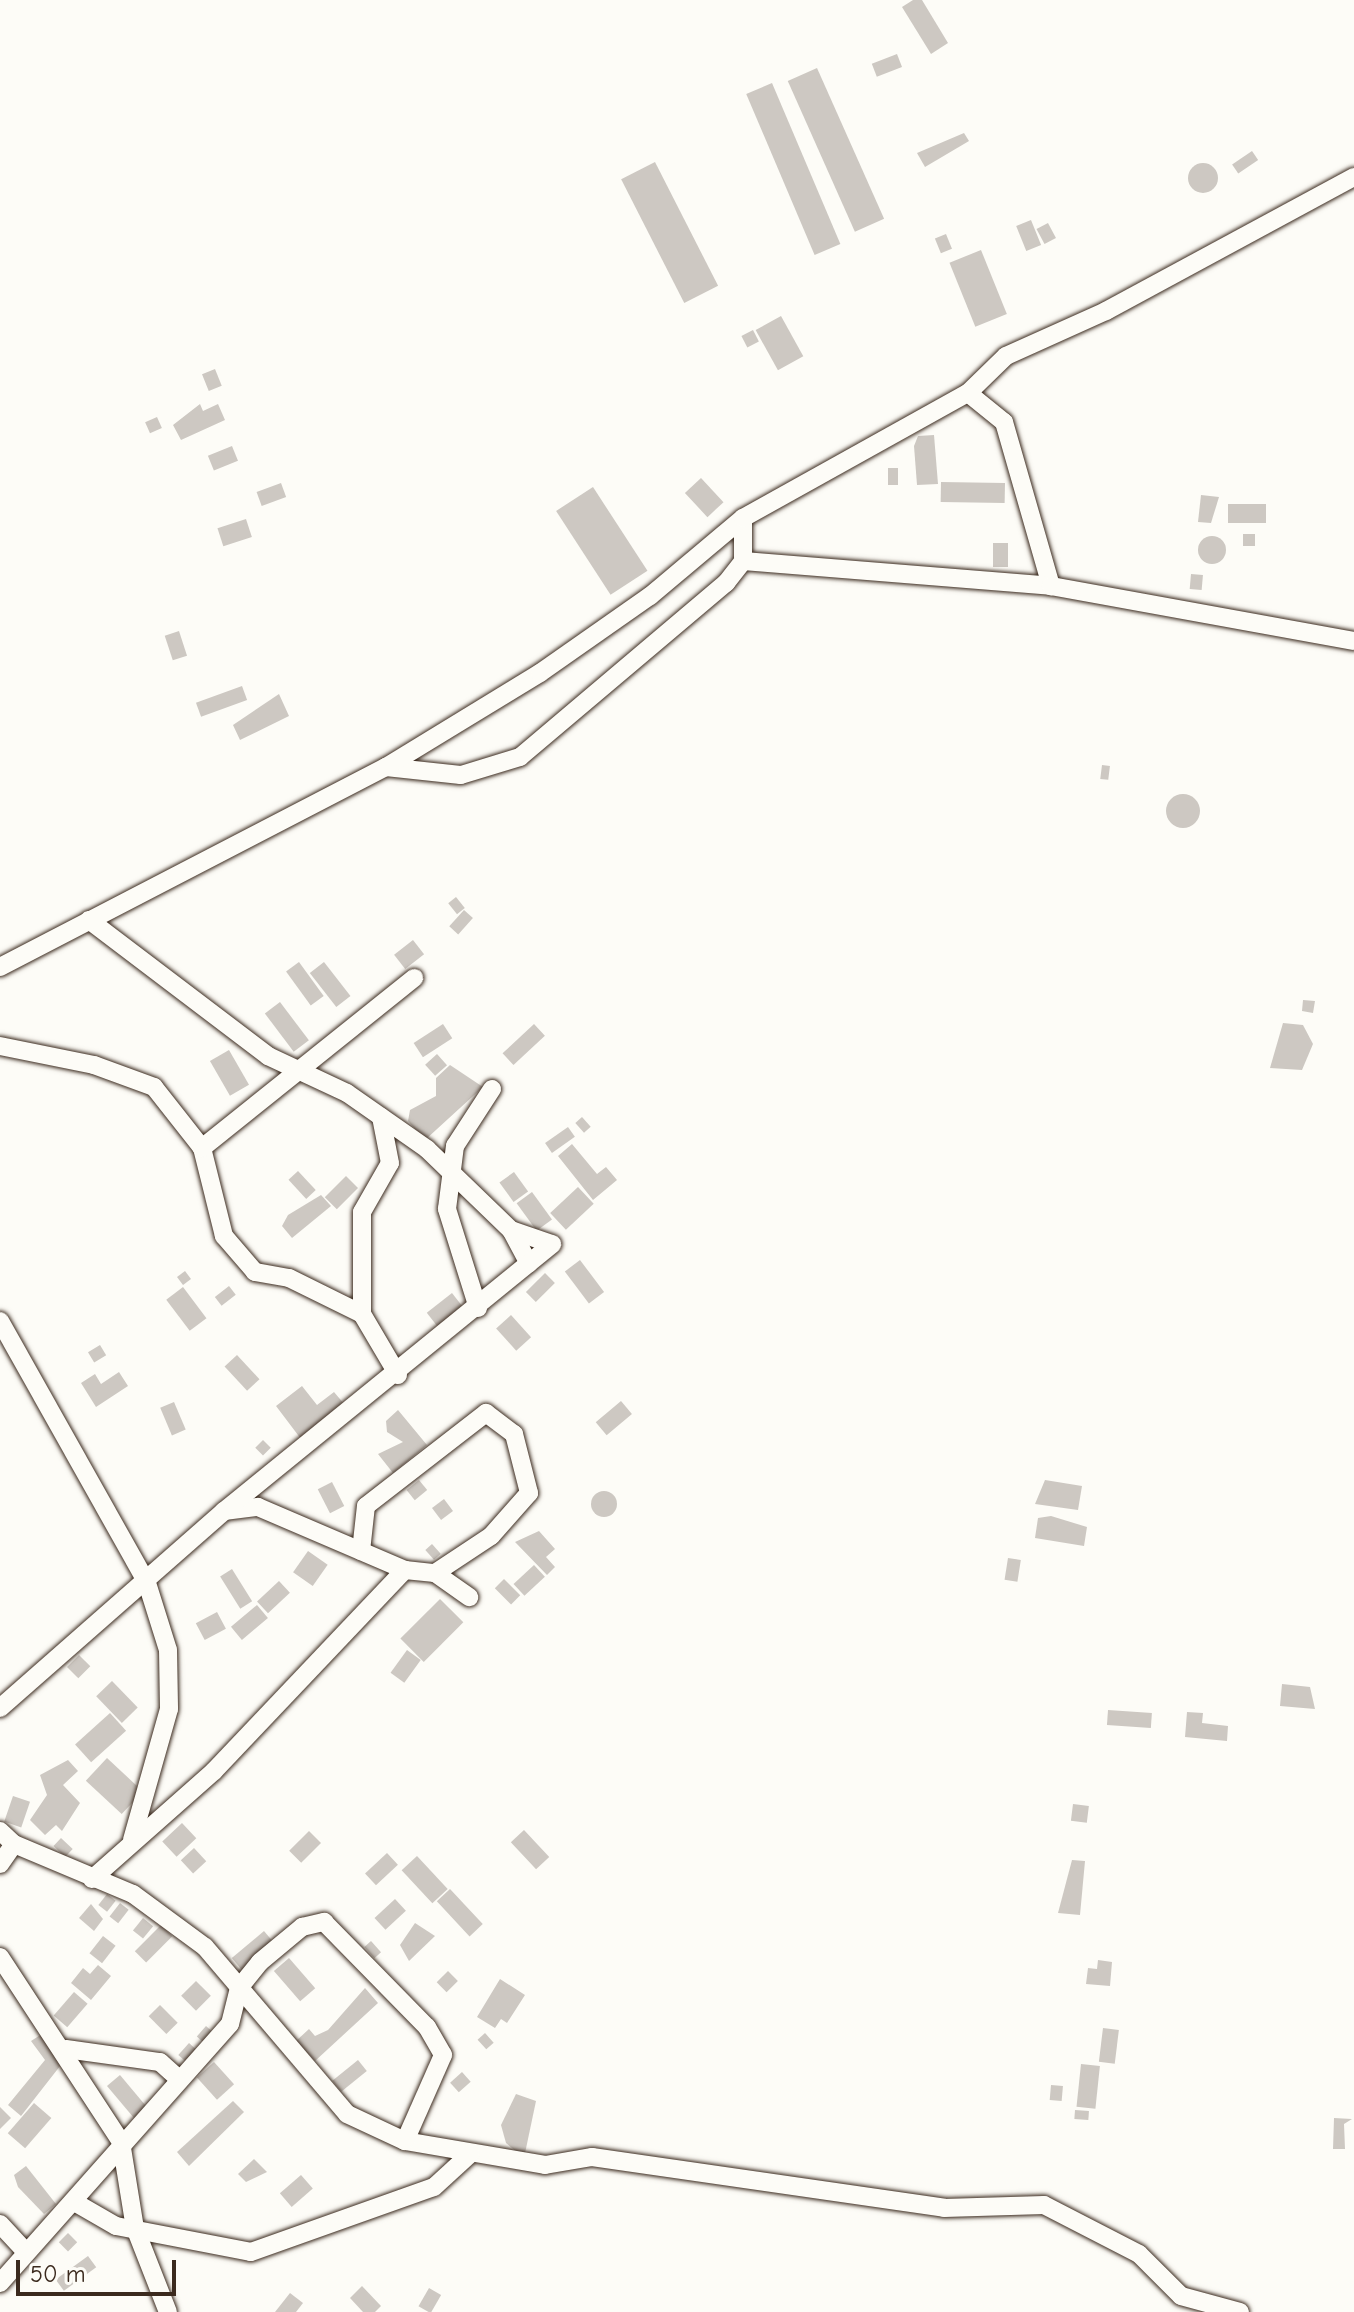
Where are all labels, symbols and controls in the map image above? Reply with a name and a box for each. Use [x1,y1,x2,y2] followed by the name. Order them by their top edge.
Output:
[20,2244,180,2294] scale bar
[30,2260,86,2288] text: 50 m

